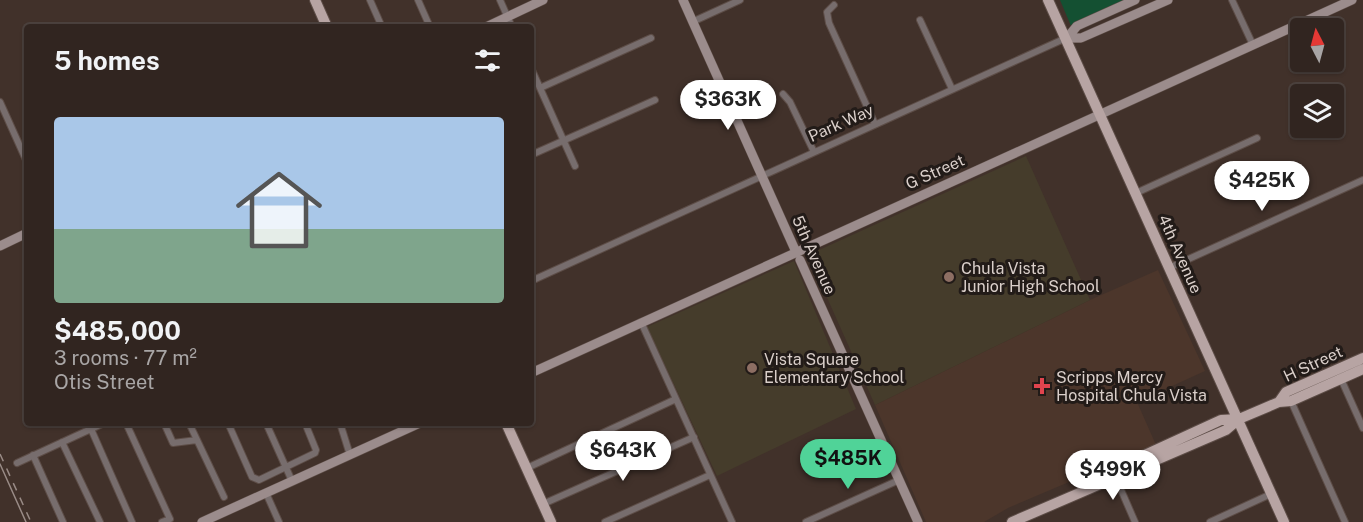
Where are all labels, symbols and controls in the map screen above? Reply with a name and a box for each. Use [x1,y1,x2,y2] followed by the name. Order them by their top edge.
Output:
[1290,18,1344,72] north arrow
[1290,18,1344,138] map controls
[471,44,504,77] icon: filters
[54,45,160,76] text: 5 homes
[686,80,770,131] pin: $363K
[1290,84,1344,138] button: layers
[694,87,762,111] text: $363K
[805,100,877,146] street label: Park Way
[903,151,967,193] street label: G Street
[225,156,333,264] icon: home
[1220,161,1304,212] pin: $425K
[1228,168,1296,192] text: $425K
[1154,212,1206,296] street label: 4th Avenue
[788,213,840,297] street label: 5th Avenue
[961,259,1100,296] place label: Chula Vista Junior High School
[942,270,956,284] marker: Chula Vista Junior High School
[54,315,181,346] text: $485,000
[1280,342,1346,386] street label: H Street
[54,346,197,370] text: 3 rooms · 77 m²
[764,350,905,387] place label: Vista Square Elementary School
[745,361,759,375] marker: Vista Square Elementary School
[1056,368,1207,405] place label: Scripps Mercy Hospital Chula Vista
[54,370,155,394] text: Otis Street
[1033,377,1051,395] marker: Scripps Mercy Hospital Chula Vista
[581,431,665,482] pin: $643K
[589,438,657,462] text: $643K
[806,439,890,490] pin: $485K
[814,446,882,470] text: $485K
[1071,450,1155,501] pin: $499K
[1079,457,1147,481] text: $499K

